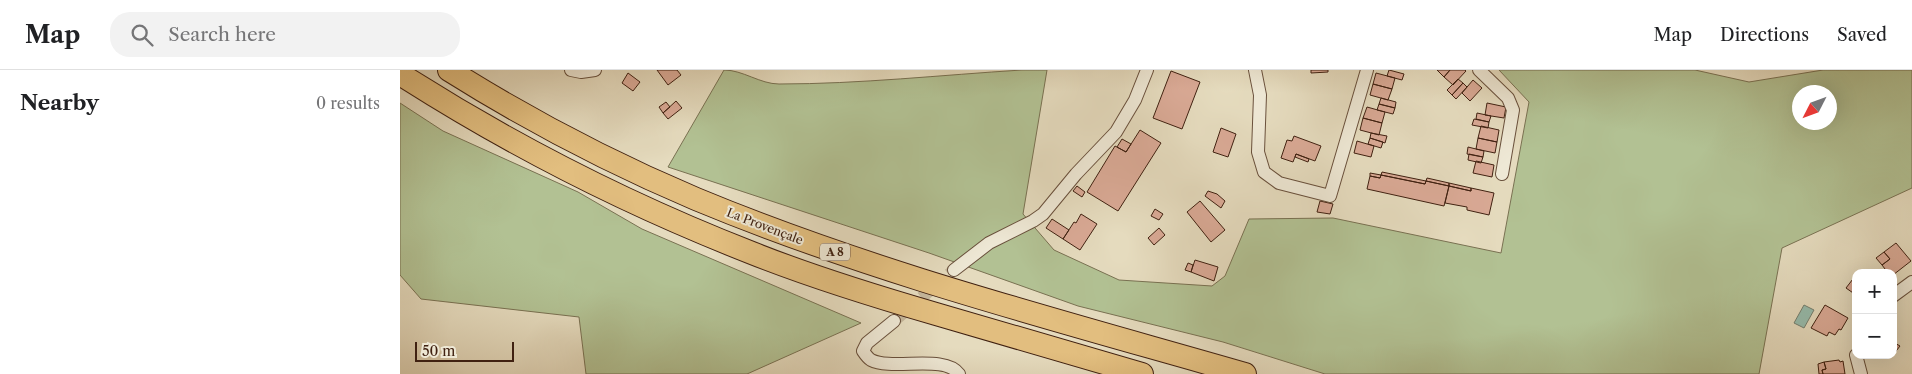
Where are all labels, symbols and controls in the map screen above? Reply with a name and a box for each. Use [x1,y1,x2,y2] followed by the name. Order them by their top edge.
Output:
[110,12,460,57] search box
[25,20,80,49] text: Map
[128,21,156,49] icon: search
[168,23,276,46] text: Search here
[1653,24,1692,46] text: Map
[1720,24,1809,46] text: Directions
[1837,24,1887,46] text: Saved
[1792,85,1837,130] north arrow
[20,90,99,115] text: Nearby
[316,93,380,113] text: 0 results
[725,205,806,248] street label: La Provençale
[820,243,850,260] road number: A 8
[1852,269,1897,359] map controls
[1852,269,1897,314] button: +
[1852,314,1897,359] button: −
[415,339,514,362] scale bar
[422,342,455,360] text: 50 m

